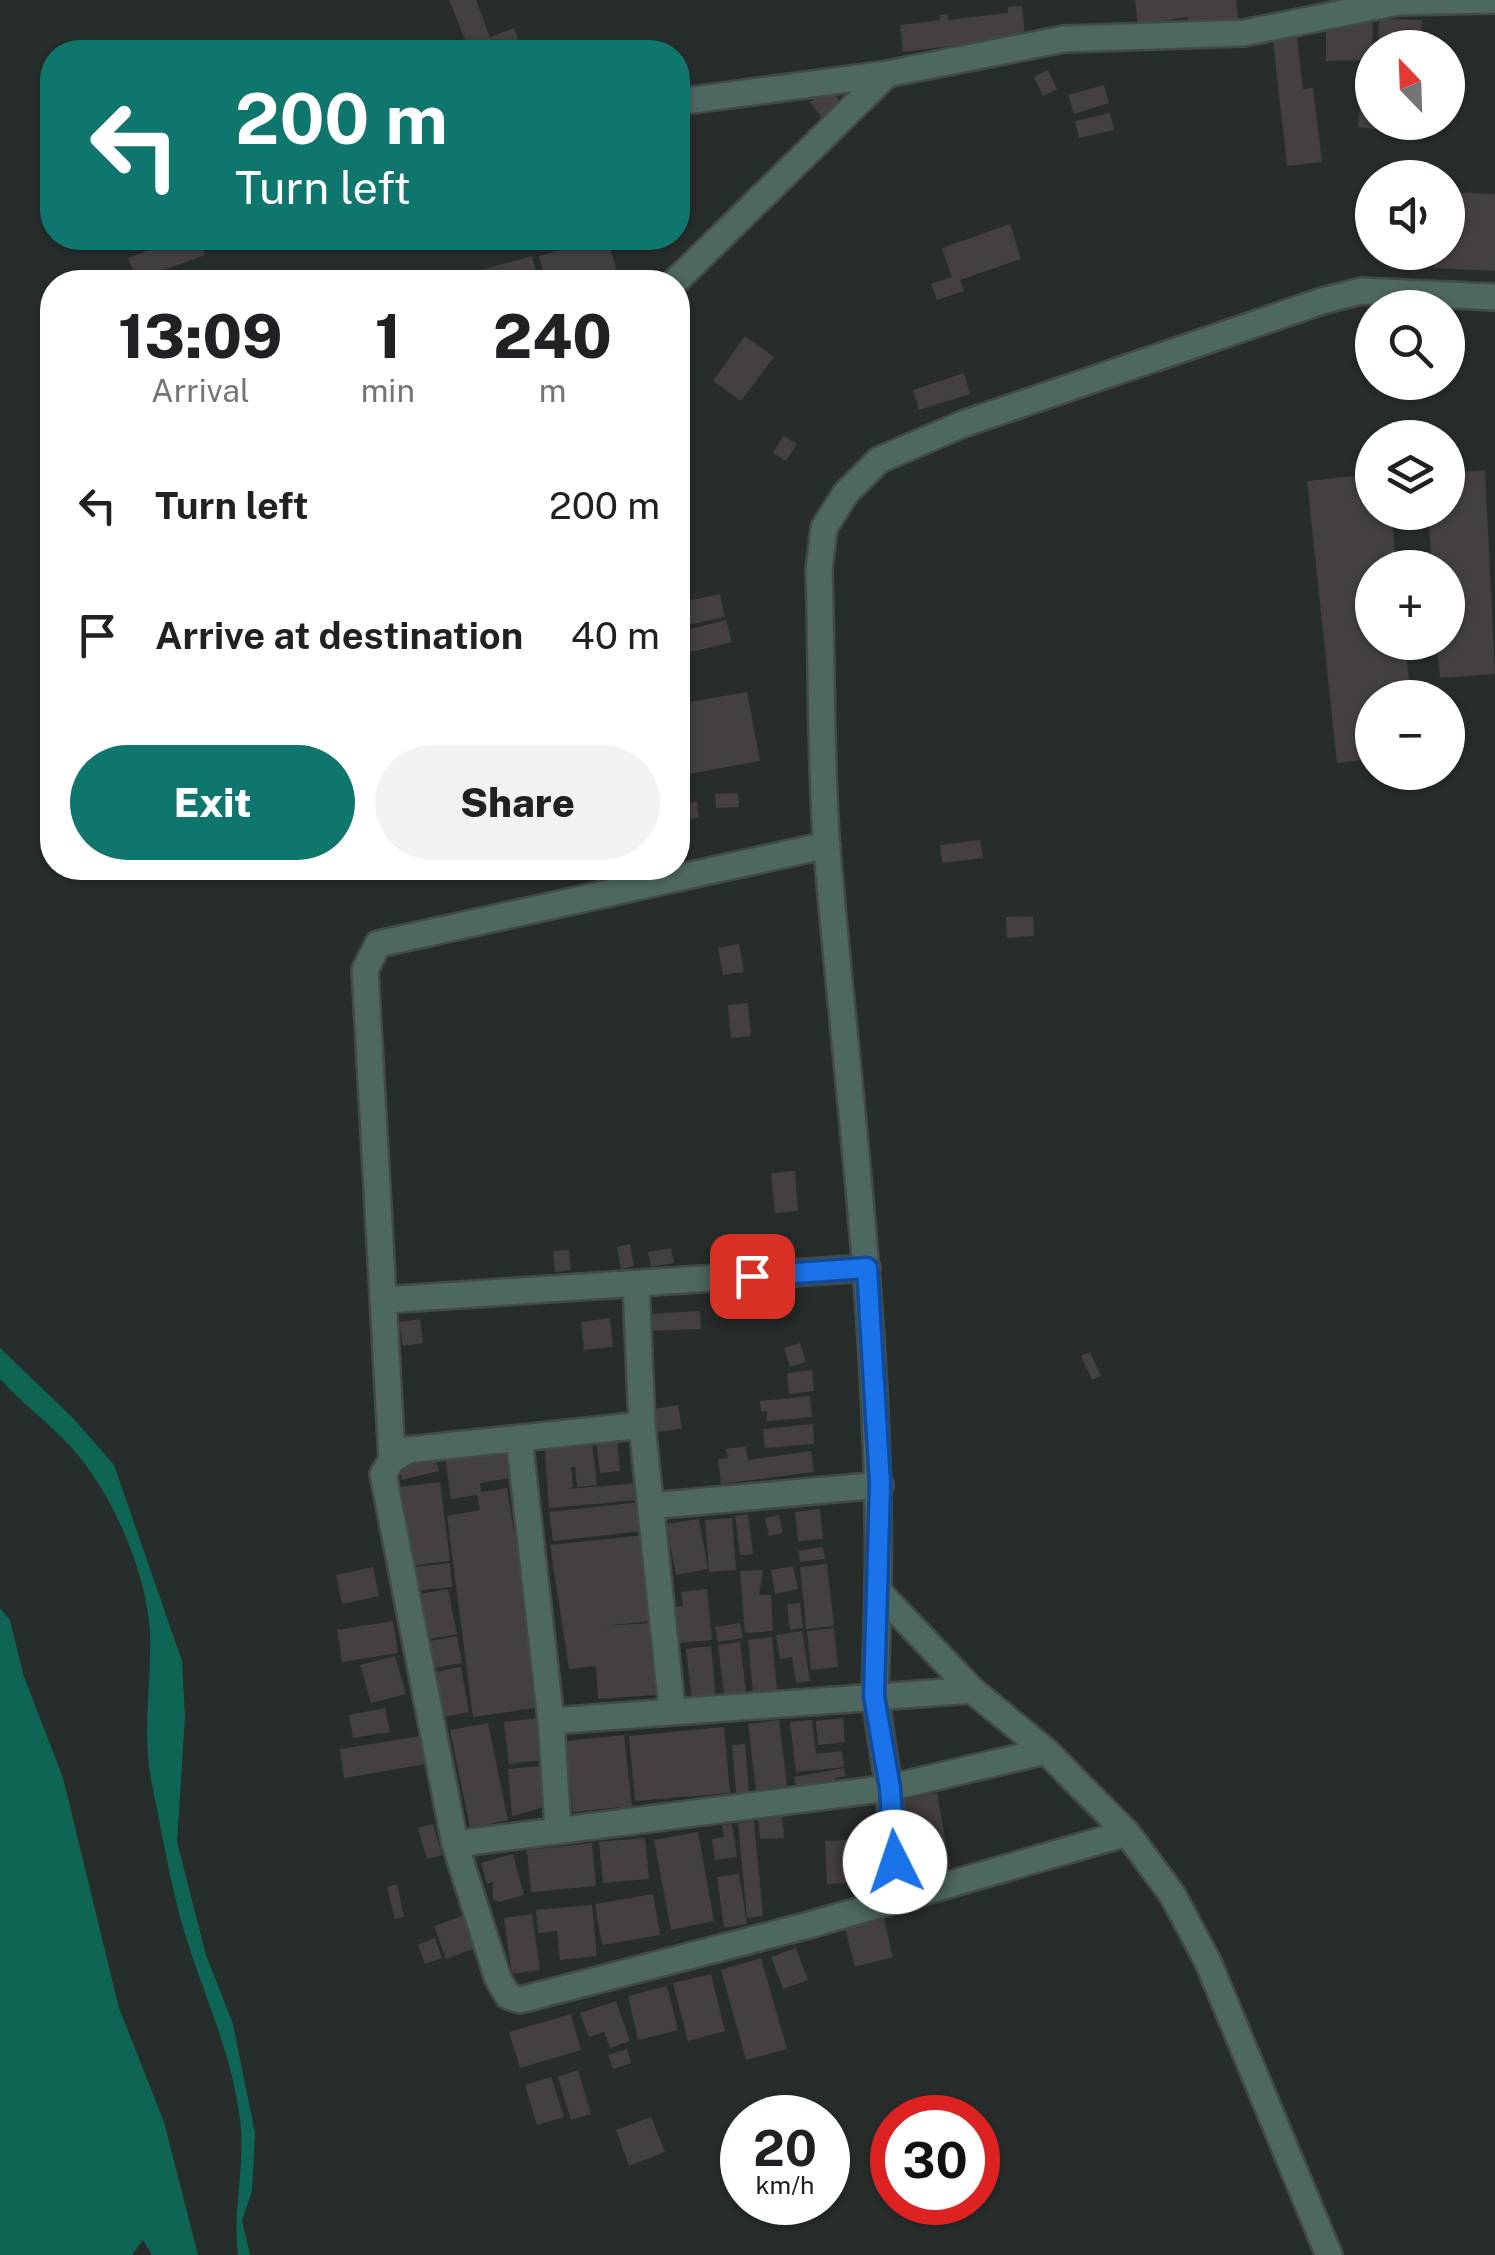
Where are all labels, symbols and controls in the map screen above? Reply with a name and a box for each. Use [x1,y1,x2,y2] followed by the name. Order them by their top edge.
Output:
[1355,30,1465,140] north arrow
[1355,30,1465,790] map controls
[235,77,448,160] text: 200 m
[70,80,200,210] icon: left
[1355,160,1465,270] button: sound
[235,161,411,214] text: Turn left
[1355,290,1465,400] button: search
[118,301,283,372] text: 13:09
[375,301,401,372] text: 1
[493,301,612,372] text: 240
[151,372,250,409] text: Arrival
[361,372,415,409] text: min
[539,372,566,409] text: m
[1355,420,1465,530] button: layers
[70,478,125,533] icon: left
[155,483,309,528] text: Turn left
[549,483,660,528] text: 200 m
[1355,550,1465,660] button: +
[70,608,125,663] icon: arrive
[155,613,523,658] text: Arrive at destination
[571,613,660,658] text: 40 m
[1355,680,1465,790] button: −
[70,745,355,860] button: Exit
[375,745,660,860] button: Share
[710,1234,795,1319] pin
[725,1249,780,1304] icon: arrive
[843,1810,947,1914] position arrow
[870,2095,1000,2225] speed limit sign: 30
[753,2118,817,2177] text: 20
[756,2170,814,2200] text: km/h

